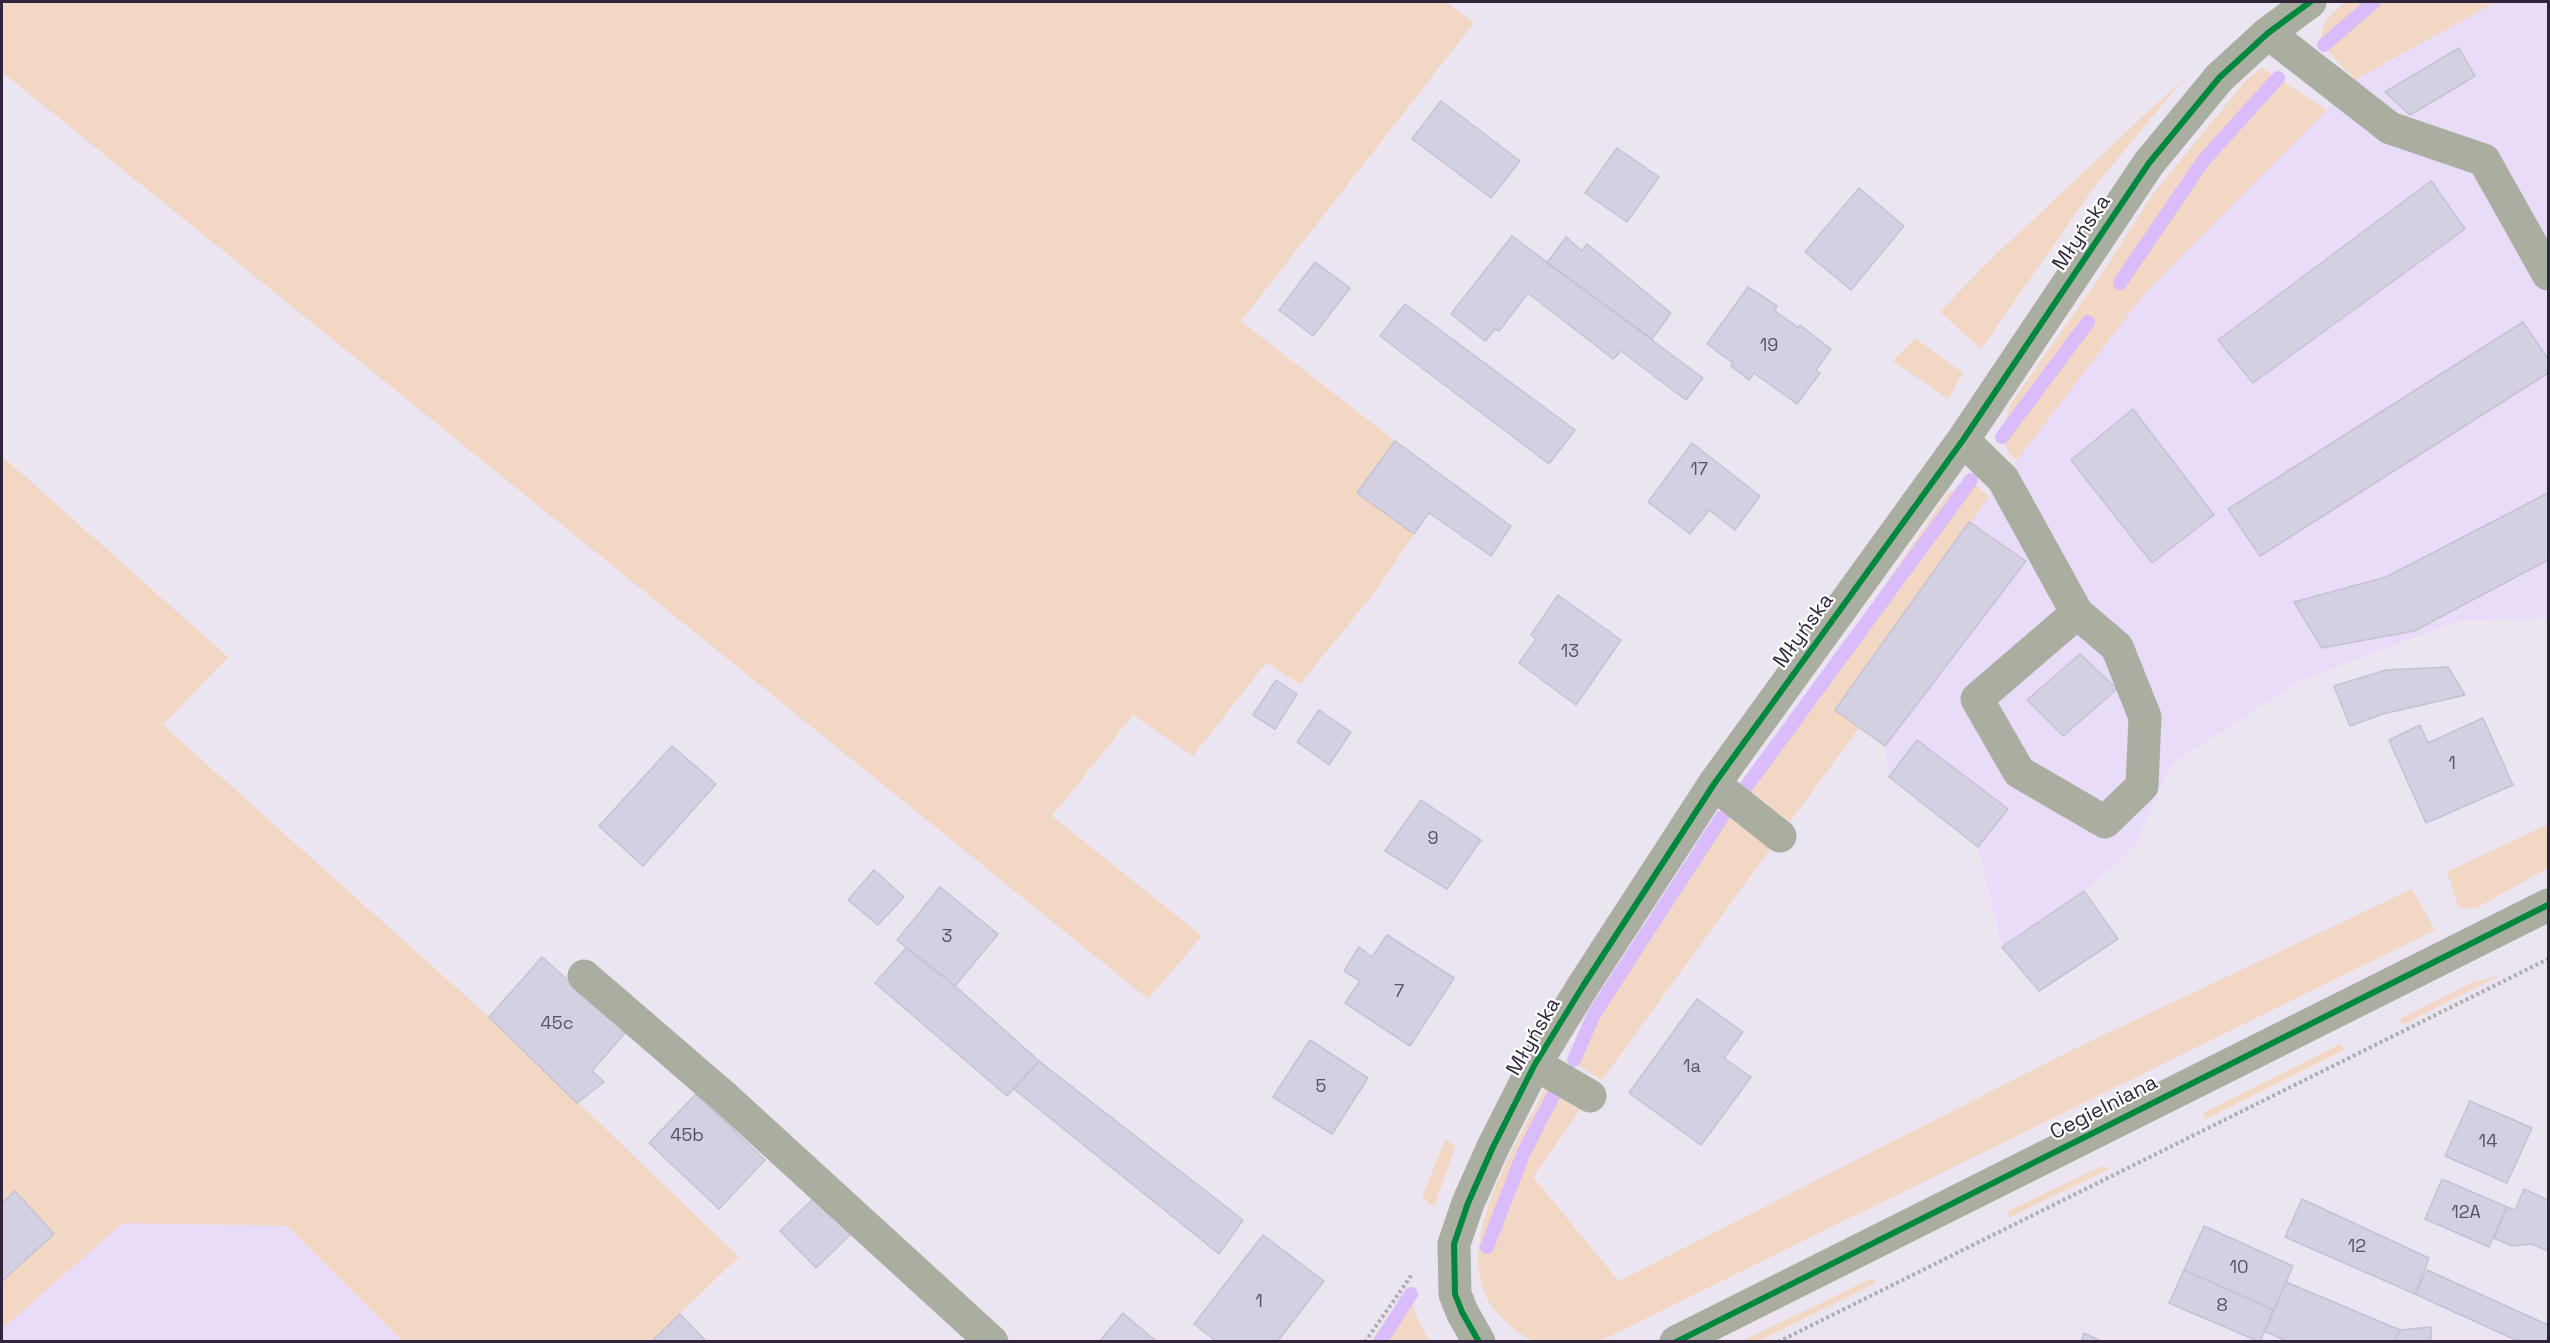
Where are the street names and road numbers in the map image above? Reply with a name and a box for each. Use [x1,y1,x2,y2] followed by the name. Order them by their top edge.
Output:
[2048,190,2116,276] street label: Młyńska
[1769,589,1839,673] street label: Młyńska
[1502,994,1566,1080] street label: Młyńska
[2046,1070,2162,1146] street label: Cegielniana

